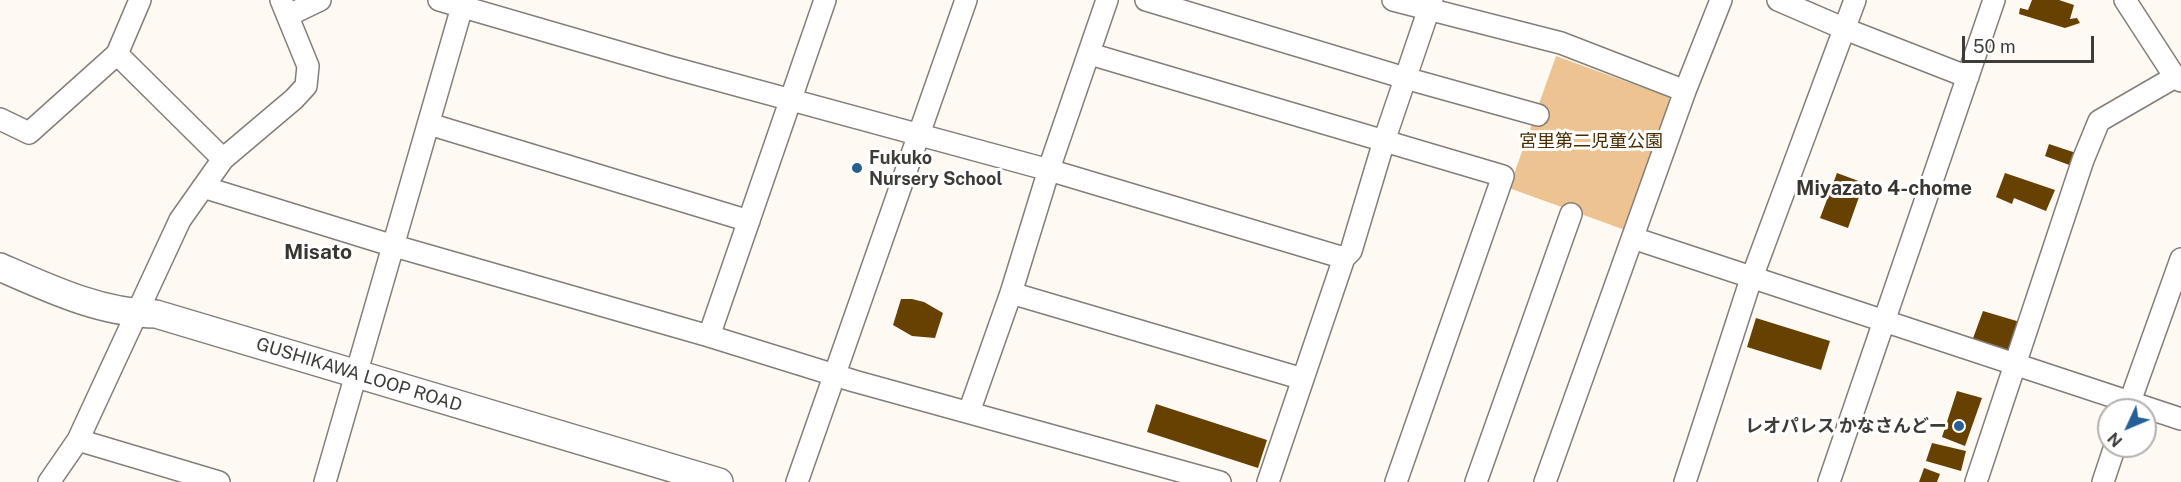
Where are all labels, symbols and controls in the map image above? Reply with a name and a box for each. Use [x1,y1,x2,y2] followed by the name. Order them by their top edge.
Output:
[1965,24,2097,62] scale bar
[1973,36,2016,57] text: 50 m
[1519,130,1663,152] park label: 宮里第二児童公園
[869,147,1002,190] place label: Fukuko Nursery School
[850,161,864,175] marker: Fukuko Nursery School
[1796,177,1972,201] district label: Miyazato 4-chome
[284,240,352,266] district label: Misato
[253,333,465,417] street label: GUSHIKAWA LOOP ROAD
[2097,398,2157,458] north arrow
[1745,415,1947,437] place label: レオパレス かなさんどー
[1952,419,1966,433] marker: レオパレス かなさんどー
[2104,428,2126,451] text: N

